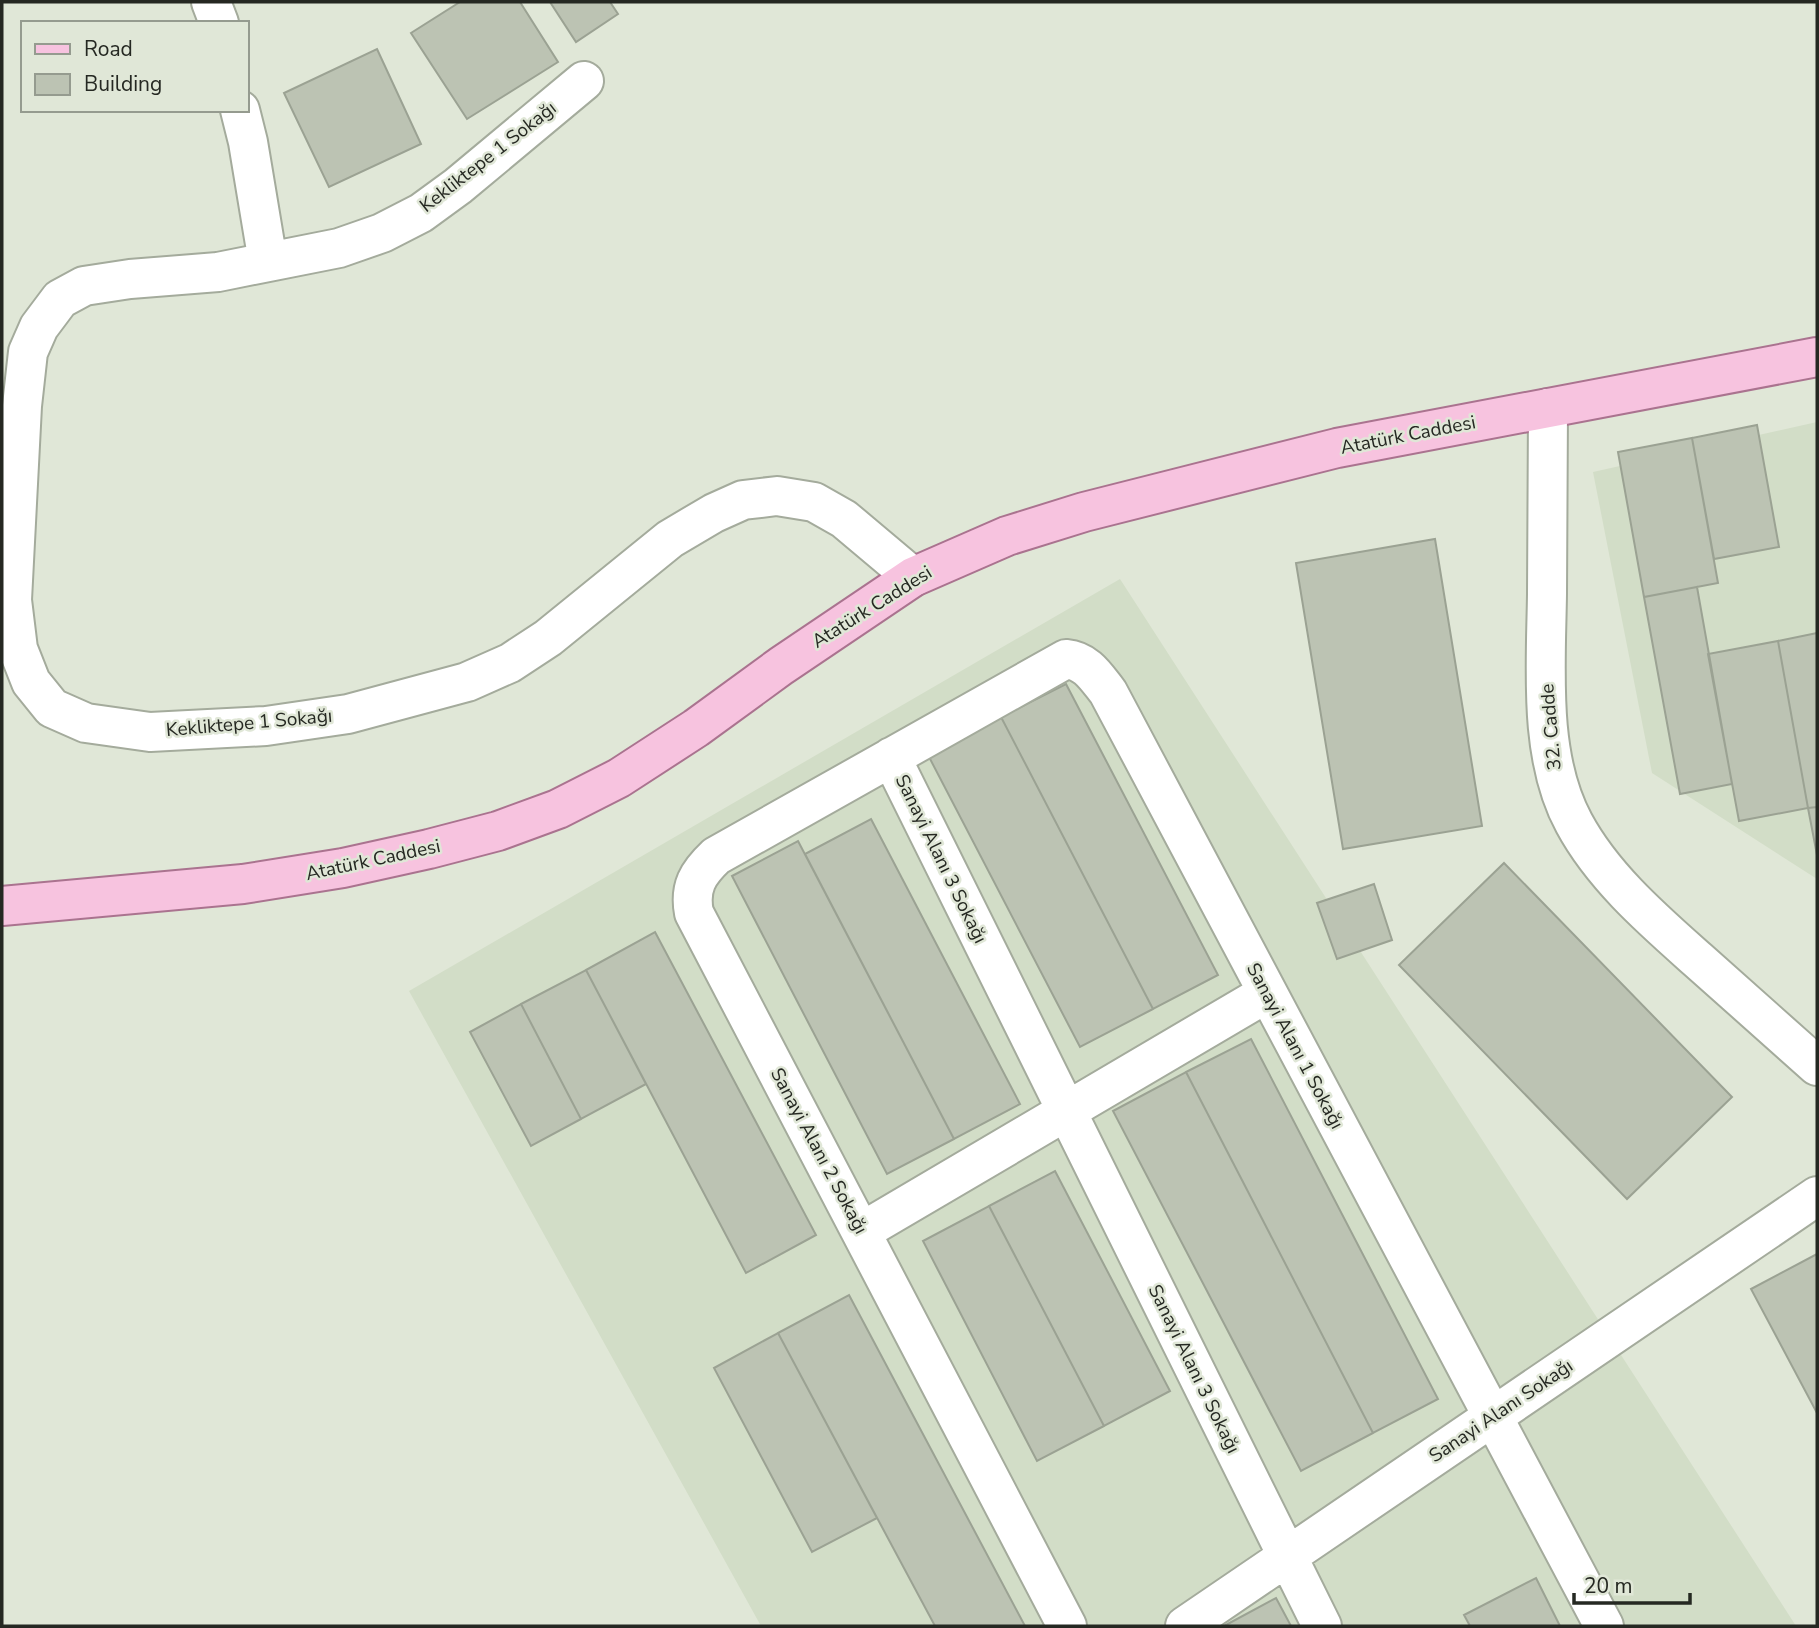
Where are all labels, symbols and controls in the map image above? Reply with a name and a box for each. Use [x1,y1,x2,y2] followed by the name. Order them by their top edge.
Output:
[21,21,248,112] legend
[84,35,133,63] text: Road
[84,70,162,98] text: Building
[414,95,562,219] street label: Kekliktepe 1 Sokağı
[1338,409,1478,461] street label: Atatürk Caddesi
[807,560,937,654] street label: Atatürk Caddesi
[1534,683,1568,771] street label: 32. Cadde
[165,703,333,743] street label: Kekliktepe 1 Sokağı
[889,770,993,948] street label: Sanayi Alanı 3 Sokağı
[303,833,443,887] street label: Atatürk Caddesi
[1240,958,1350,1134] street label: Sanayi Alanı 1 Sokağı
[764,1063,874,1239] street label: Sanayi Alanı 2 Sokağı
[1142,1280,1246,1458] street label: Sanayi Alanı 3 Sokağı
[1424,1353,1578,1469] street label: Sanayi Alanı Sokağı
[1574,1562,1689,1606] scale bar
[1584,1572,1633,1600] text: 20 m

